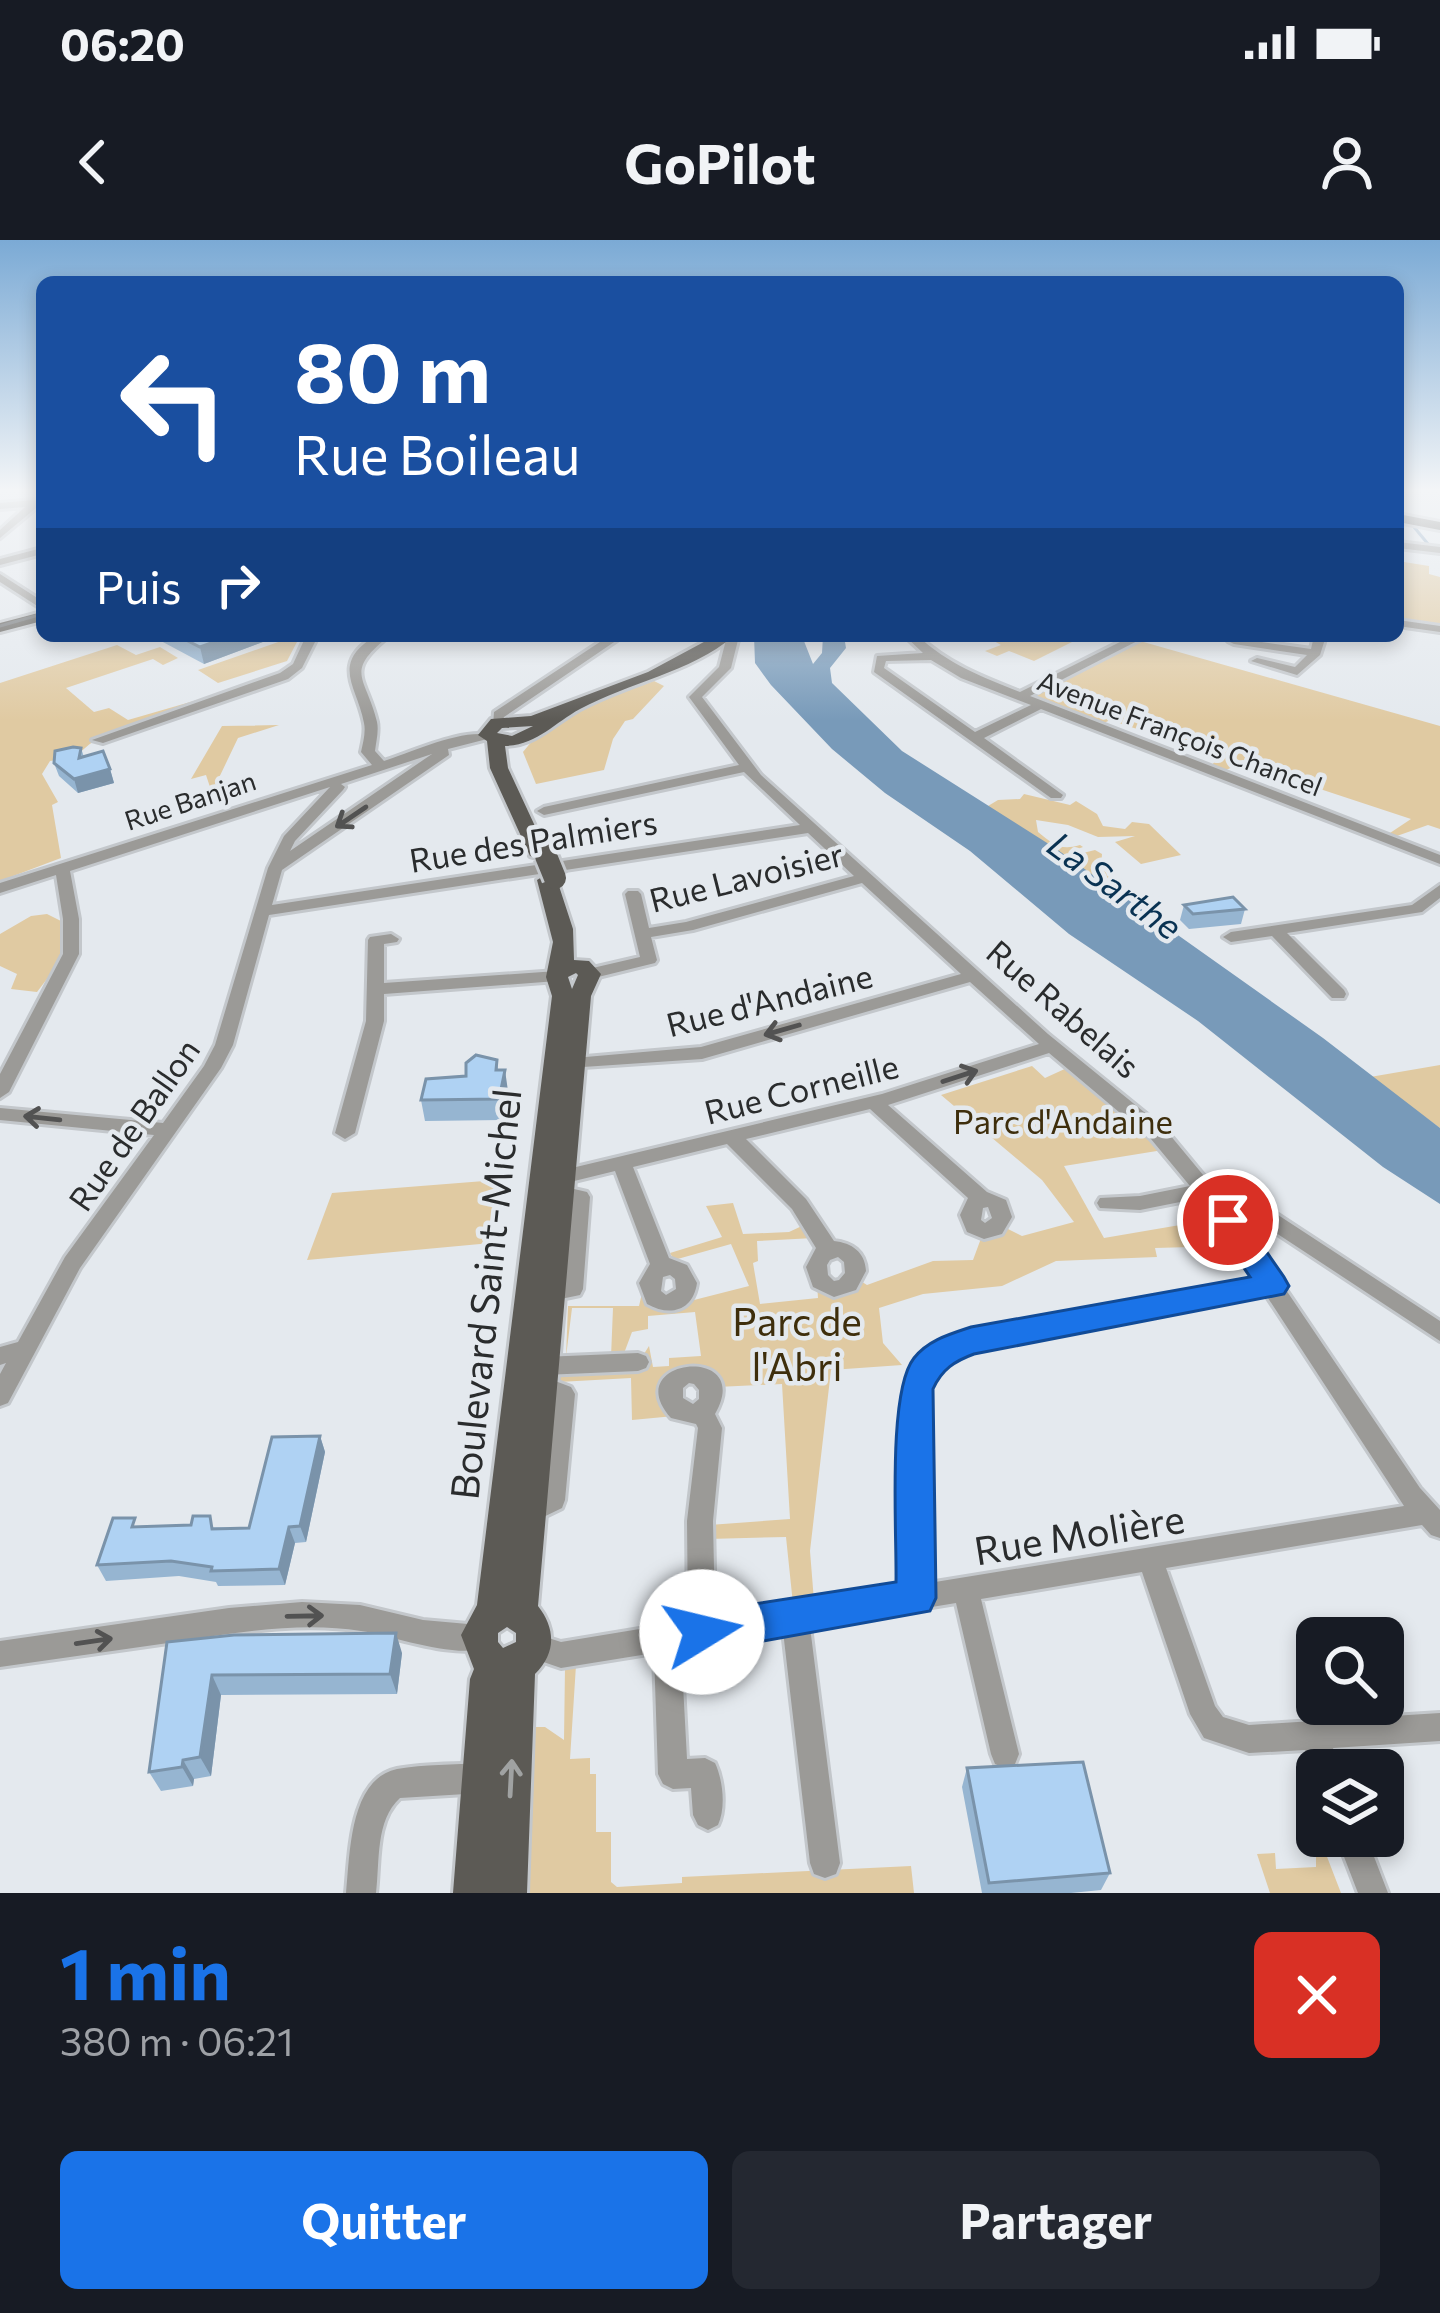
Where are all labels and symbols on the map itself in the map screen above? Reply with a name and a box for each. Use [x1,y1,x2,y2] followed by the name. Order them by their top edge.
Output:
[1033,663,1327,803] street label: Avenue François Chancel
[120,763,260,837] street label: Rue Banjan
[406,800,660,880] street label: Rue des Palmiers
[335,804,368,829] one-way arrow
[1040,821,1192,947] water label: La Sarthe
[645,832,847,920] street label: Rue Lavoisier
[979,930,1149,1086] street label: Rue Rabelais
[662,954,876,1044] street label: Rue d'Andaine
[764,1020,802,1042] one-way arrow
[59,1030,207,1218] street label: Rue de Ballon
[700,1044,902,1132] street label: Rue Corneille
[940,1063,978,1085] one-way arrow
[439,1086,529,1502] street label: Boulevard Saint-Michel
[953,1100,1173,1141] park label: Parc d'Andaine
[23,1106,62,1129] one-way arrow
[1177,1169,1279,1271] pin
[732,1296,862,1389] park label: Parc de l'Abri
[970,1493,1188,1573] street label: Rue Molière
[639,1569,765,1695] position arrow
[285,1605,324,1627] one-way arrow
[74,1629,113,1652] one-way arrow
[500,1759,523,1798] one-way arrow

